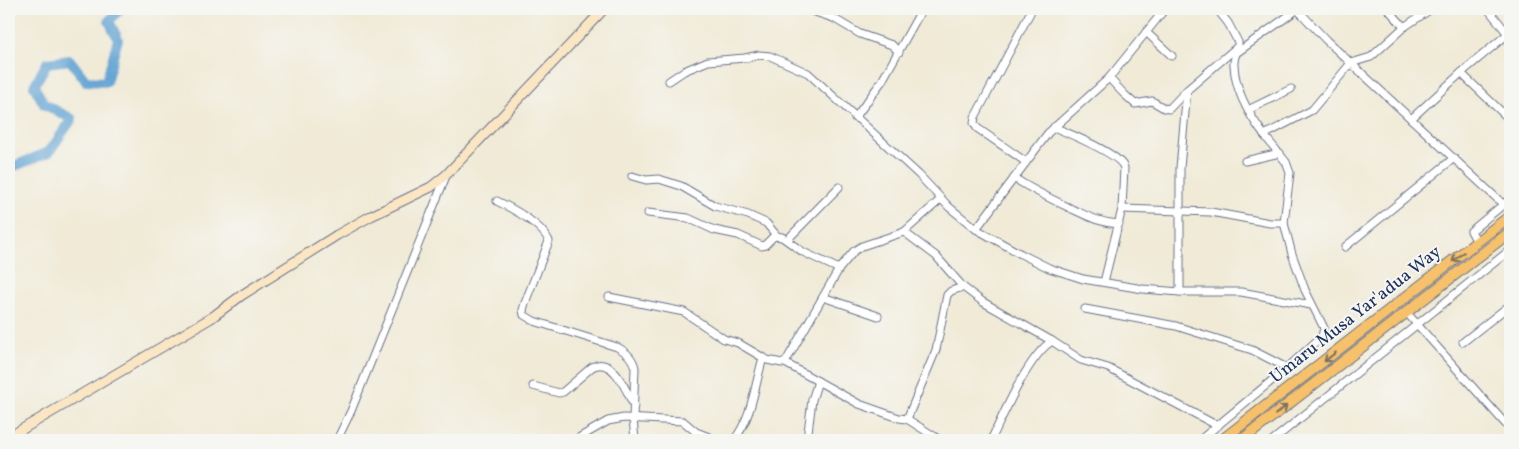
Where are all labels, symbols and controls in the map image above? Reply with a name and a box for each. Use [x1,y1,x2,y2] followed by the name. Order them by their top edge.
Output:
[1265,240,1447,390] street label: Umaru Musa Yar'adua Way
[1452,251,1465,262] one-way arrow
[1324,351,1337,362] one-way arrow
[1274,405,1287,416] one-way arrow

